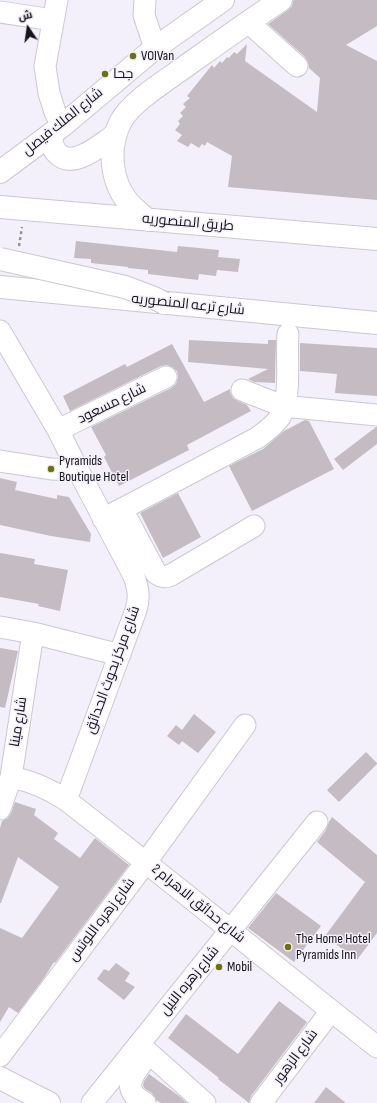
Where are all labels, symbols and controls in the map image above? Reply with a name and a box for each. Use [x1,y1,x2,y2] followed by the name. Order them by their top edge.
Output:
[8,8,48,48] north arrow
[17,8,34,24] text: ش
[141,48,174,64] place label: VOIVan
[128,51,138,61] marker: VOIVan
[113,66,133,82] place label: جحا
[100,69,110,79] marker: جحا
[19,84,107,160] street label: شارع الملك فيصل
[141,211,235,235] street label: طريق المنصوريه
[131,291,245,319] street label: شارع ترعه المنصوريه
[75,380,149,428] street label: شارع مسعود
[59,453,129,486] place label: Pyramids Boutique Hotel
[46,464,56,474] marker: Pyramids Boutique Hotel
[82,604,144,736] street label: شارع مركز بحوث الحدائق
[7,696,31,748] street label: شارع مينا
[148,861,248,947] street label: شارع حدائق الاهرام 2
[65,875,139,965] street label: شارع زهره اللوتس
[296,931,370,964] place label: The Home Hotel Pyramids Inn
[283,942,293,952] marker: The Home Hotel Pyramids Inn
[157,943,223,1019] street label: شارع زهره النيل
[227,959,252,975] place label: Mobil
[214,962,224,972] marker: Mobil
[270,1026,322,1088] street label: شارع الزهور

